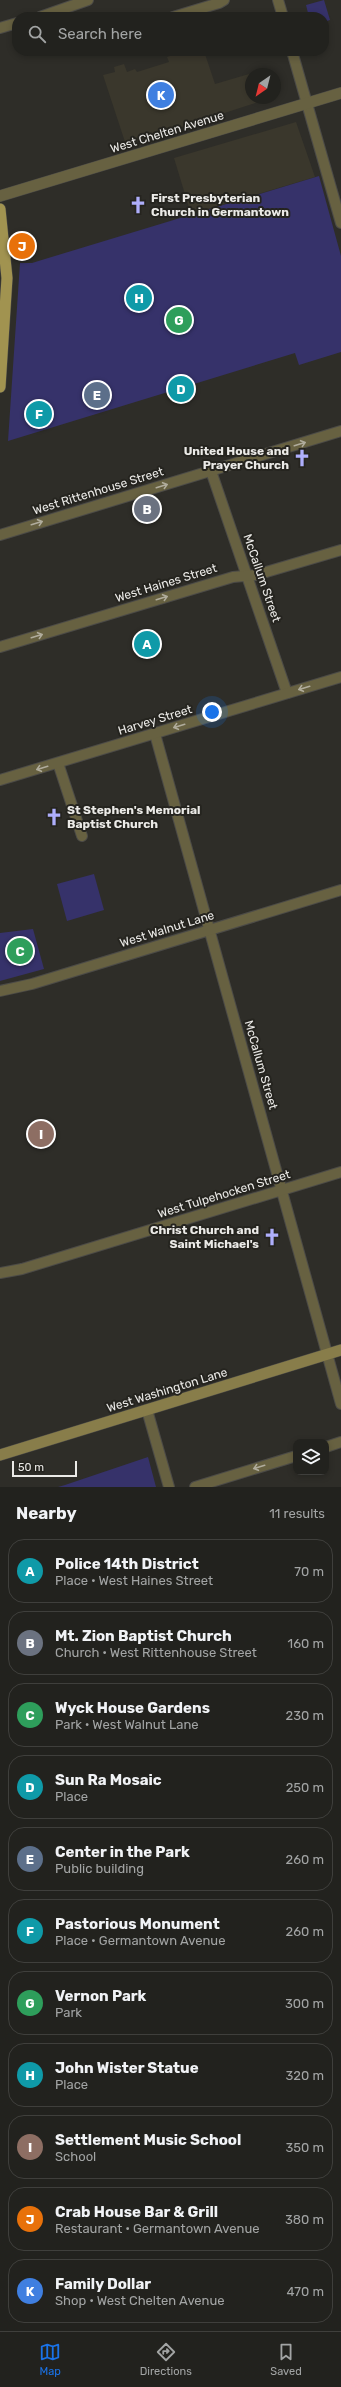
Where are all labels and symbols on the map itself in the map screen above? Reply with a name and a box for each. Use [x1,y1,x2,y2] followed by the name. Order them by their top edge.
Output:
[245,68,281,104] north arrow
[148,80,174,110] pin: K
[108,108,226,156] street label: West Chelten Avenue
[151,191,289,219] place label: First Presbyterian Church in Germantown
[128,195,148,215] church icon: First Presbyterian Church in Germantown
[9,231,35,261] pin: J
[126,283,152,313] pin: H
[166,305,192,335] pin: G
[168,374,194,404] pin: D
[84,380,110,410] pin: E
[26,399,52,429] pin: F
[293,440,306,447] one-way arrow
[184,444,289,472] place label: United House and Prayer Church
[292,448,312,468] church icon: United House and Prayer Church
[31,464,165,518] street label: West Rittenhouse Street
[155,482,168,489] one-way arrow
[134,494,160,524] pin: B
[31,519,44,526] one-way arrow
[240,532,284,624] street label: McCallum Street
[113,561,219,605] street label: West Haines Street
[155,594,168,601] one-way arrow
[134,629,160,659] pin: A
[31,632,44,639] one-way arrow
[297,685,310,692] one-way arrow
[116,702,194,738] street label: Harvey Street
[202,702,222,722] your location
[173,723,186,730] one-way arrow
[35,765,48,772] one-way arrow
[67,803,200,831] place label: St Stephen's Memorial Baptist Church
[44,807,64,827] church icon: St Stephen's Memorial Baptist Church
[118,908,216,950] street label: West Walnut Lane
[7,936,33,966] pin: C
[242,1019,281,1112] street label: McCallum Street
[28,1119,54,1149] pin: I
[156,1167,292,1221] street label: West Tulpehocken Street
[150,1223,259,1251] place label: Christ Church and Saint Michael's
[262,1227,282,1247] church icon: Christ Church and Saint Michael's
[105,1365,229,1415] street label: West Washington Lane
[12,1459,77,1478] scale bar
[253,1464,265,1472] one-way arrow

